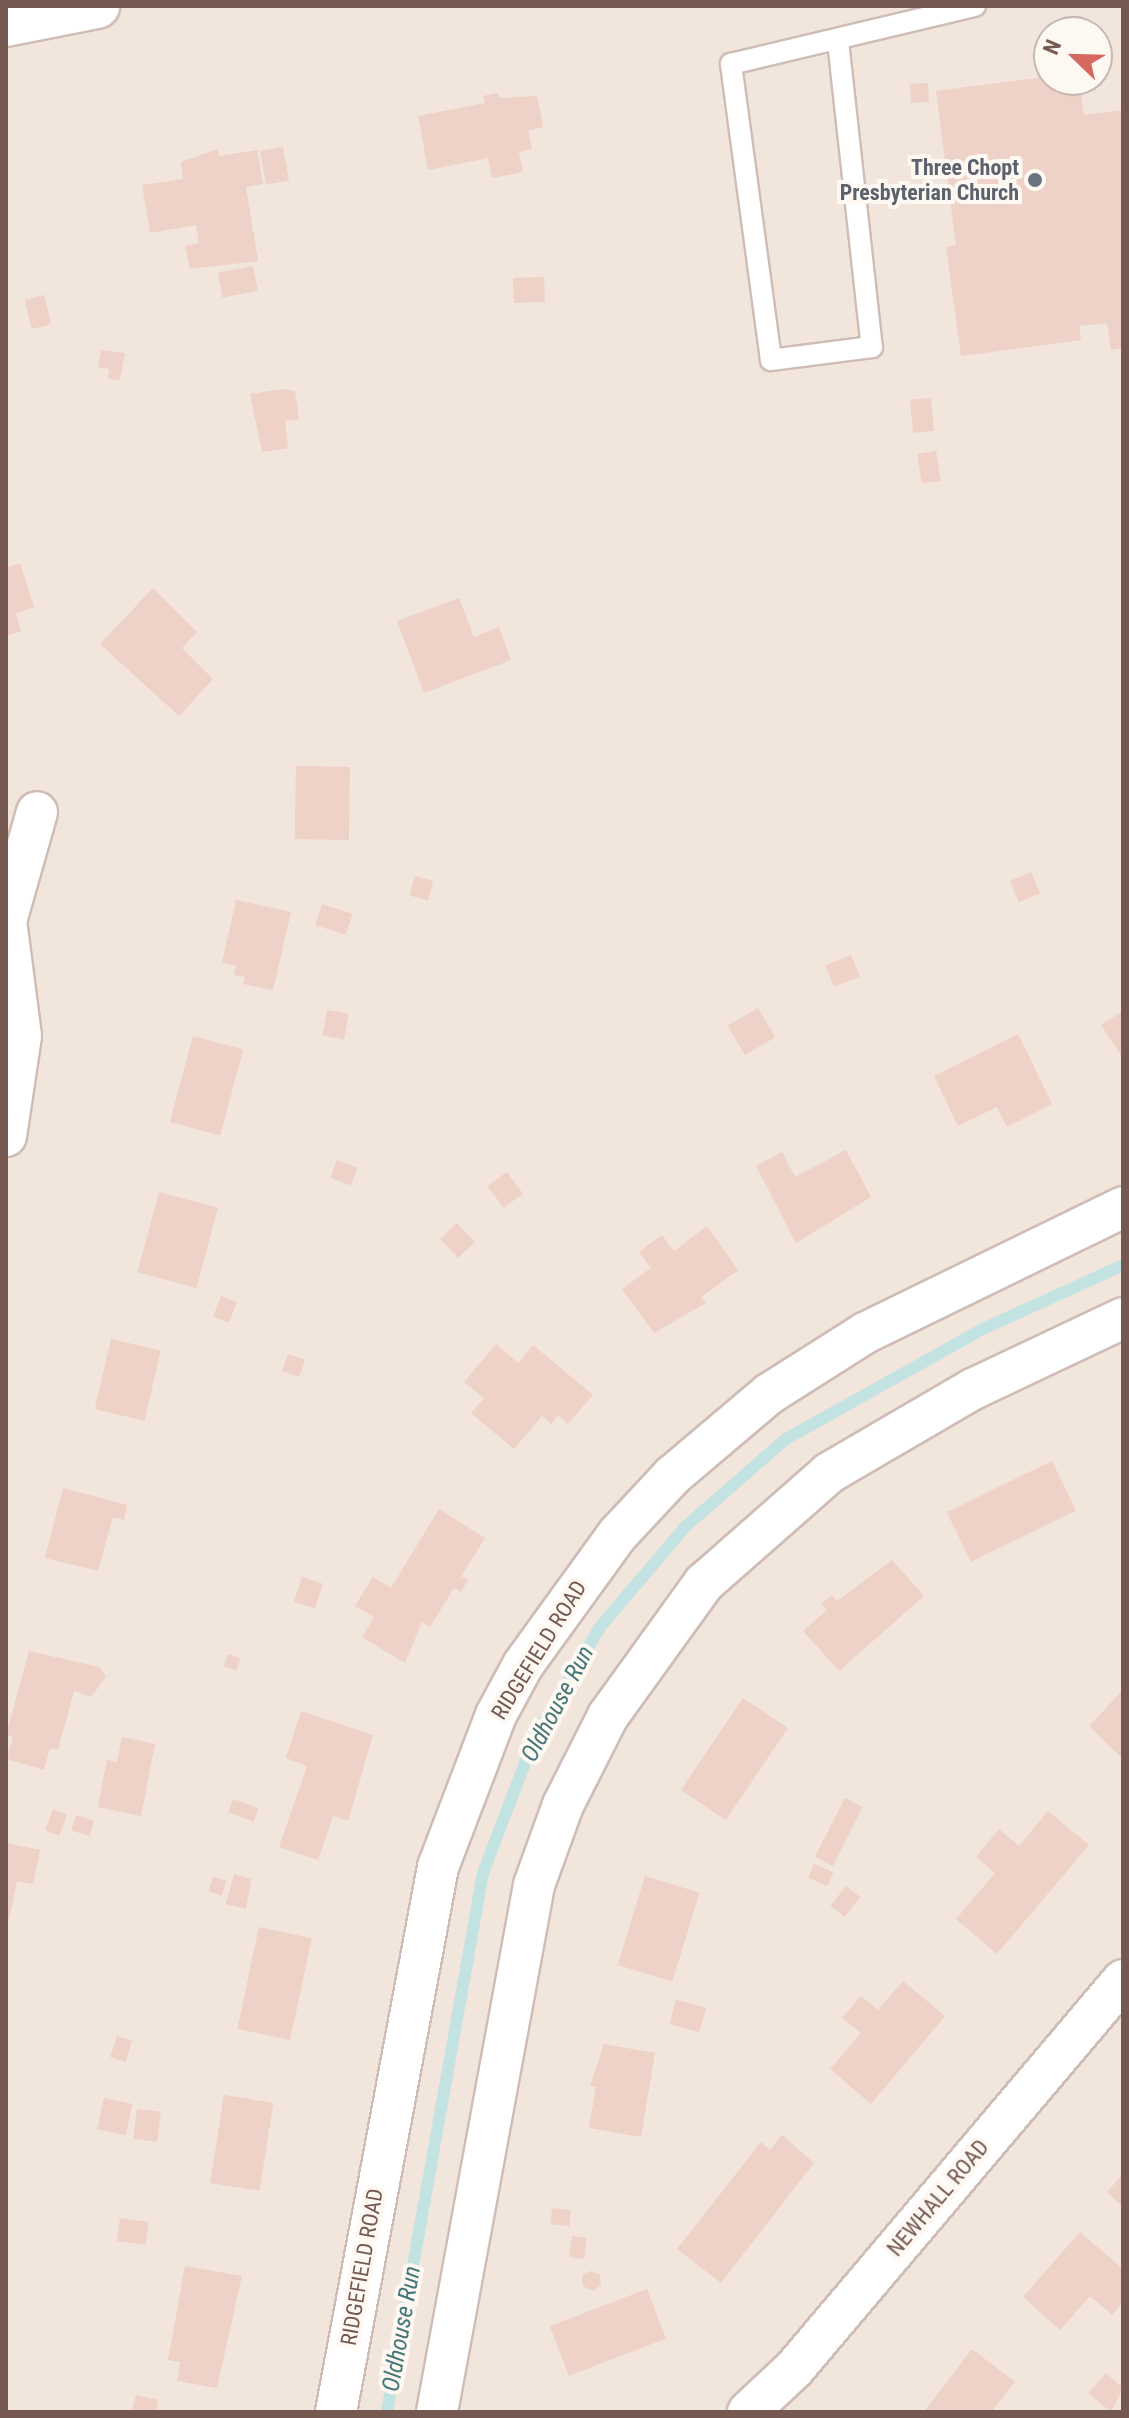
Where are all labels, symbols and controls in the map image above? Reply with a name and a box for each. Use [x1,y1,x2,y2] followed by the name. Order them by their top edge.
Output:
[1033,16,1113,96] north arrow
[1038,36,1066,58] text: N
[840,154,1019,206] place label: Three Chopt Presbyterian Church
[1026,171,1044,189] marker: Three Chopt Presbyterian Church
[486,1576,592,1724] street label: RIDGEFIELD ROAD
[515,1641,601,1767] water label: Oldhouse Run
[882,2134,994,2262] street label: NEWHALL ROAD
[335,2187,389,2347] street label: RIDGEFIELD ROAD
[377,2264,427,2394] water label: Oldhouse Run

